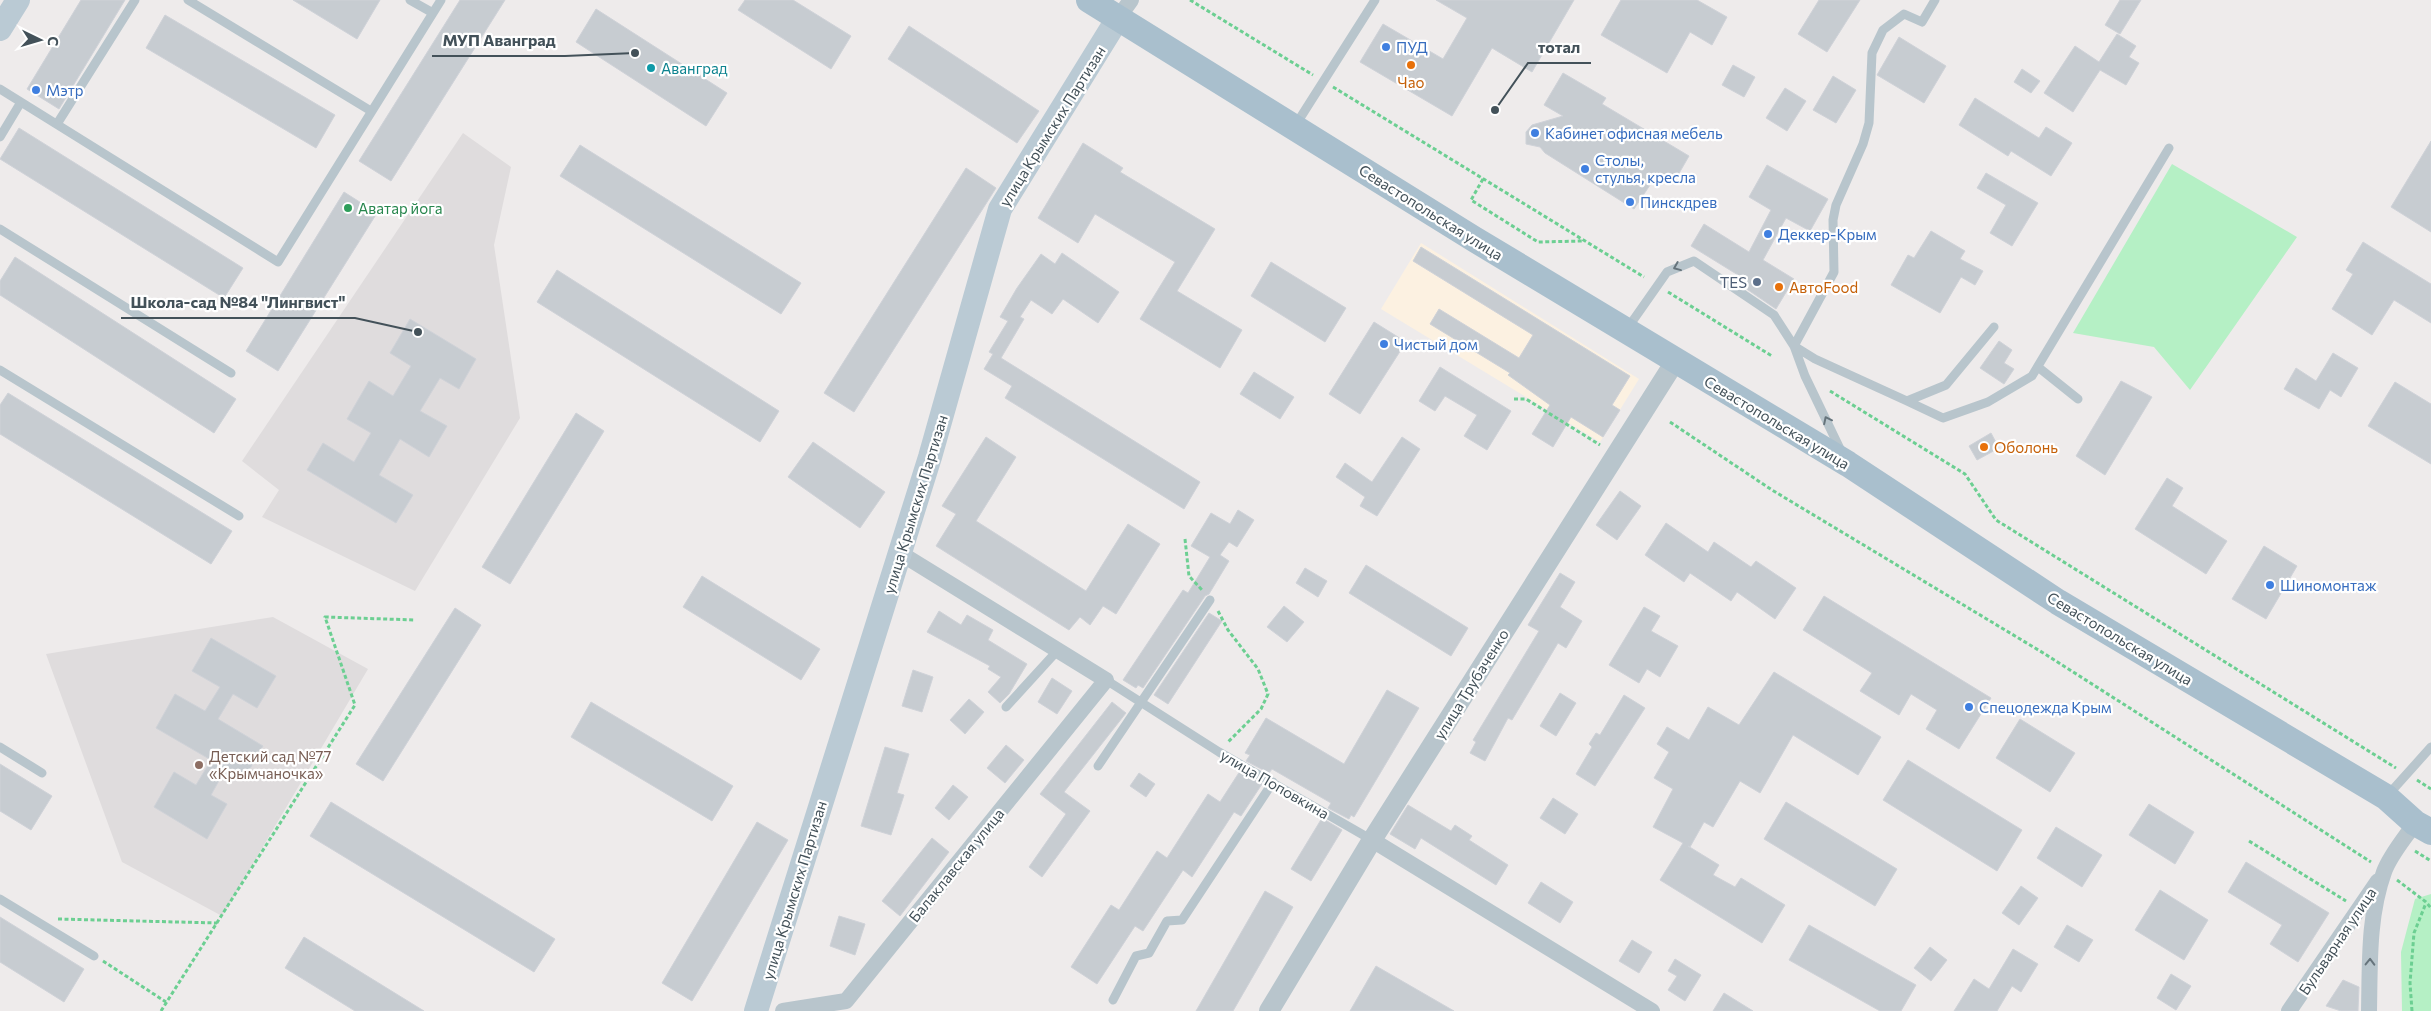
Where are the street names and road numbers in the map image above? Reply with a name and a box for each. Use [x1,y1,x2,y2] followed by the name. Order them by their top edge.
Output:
[995,42,1109,210] street label: улица Крымских Партизан
[1356,160,1506,264] street label: Севастопольская улица
[1701,372,1853,472] street label: Севастопольская улица
[879,412,951,596] street label: улица Крымских Партизан
[2044,588,2196,688] street label: Севастопольская улица
[1430,626,1512,742] street label: улица Трубаченко
[1217,746,1333,822] street label: улица Поповкина
[758,798,830,982] street label: улица Крымских Партизан
[905,805,1007,925] street label: Балаклавская улица
[2295,884,2379,998] street label: Бульварная улица

